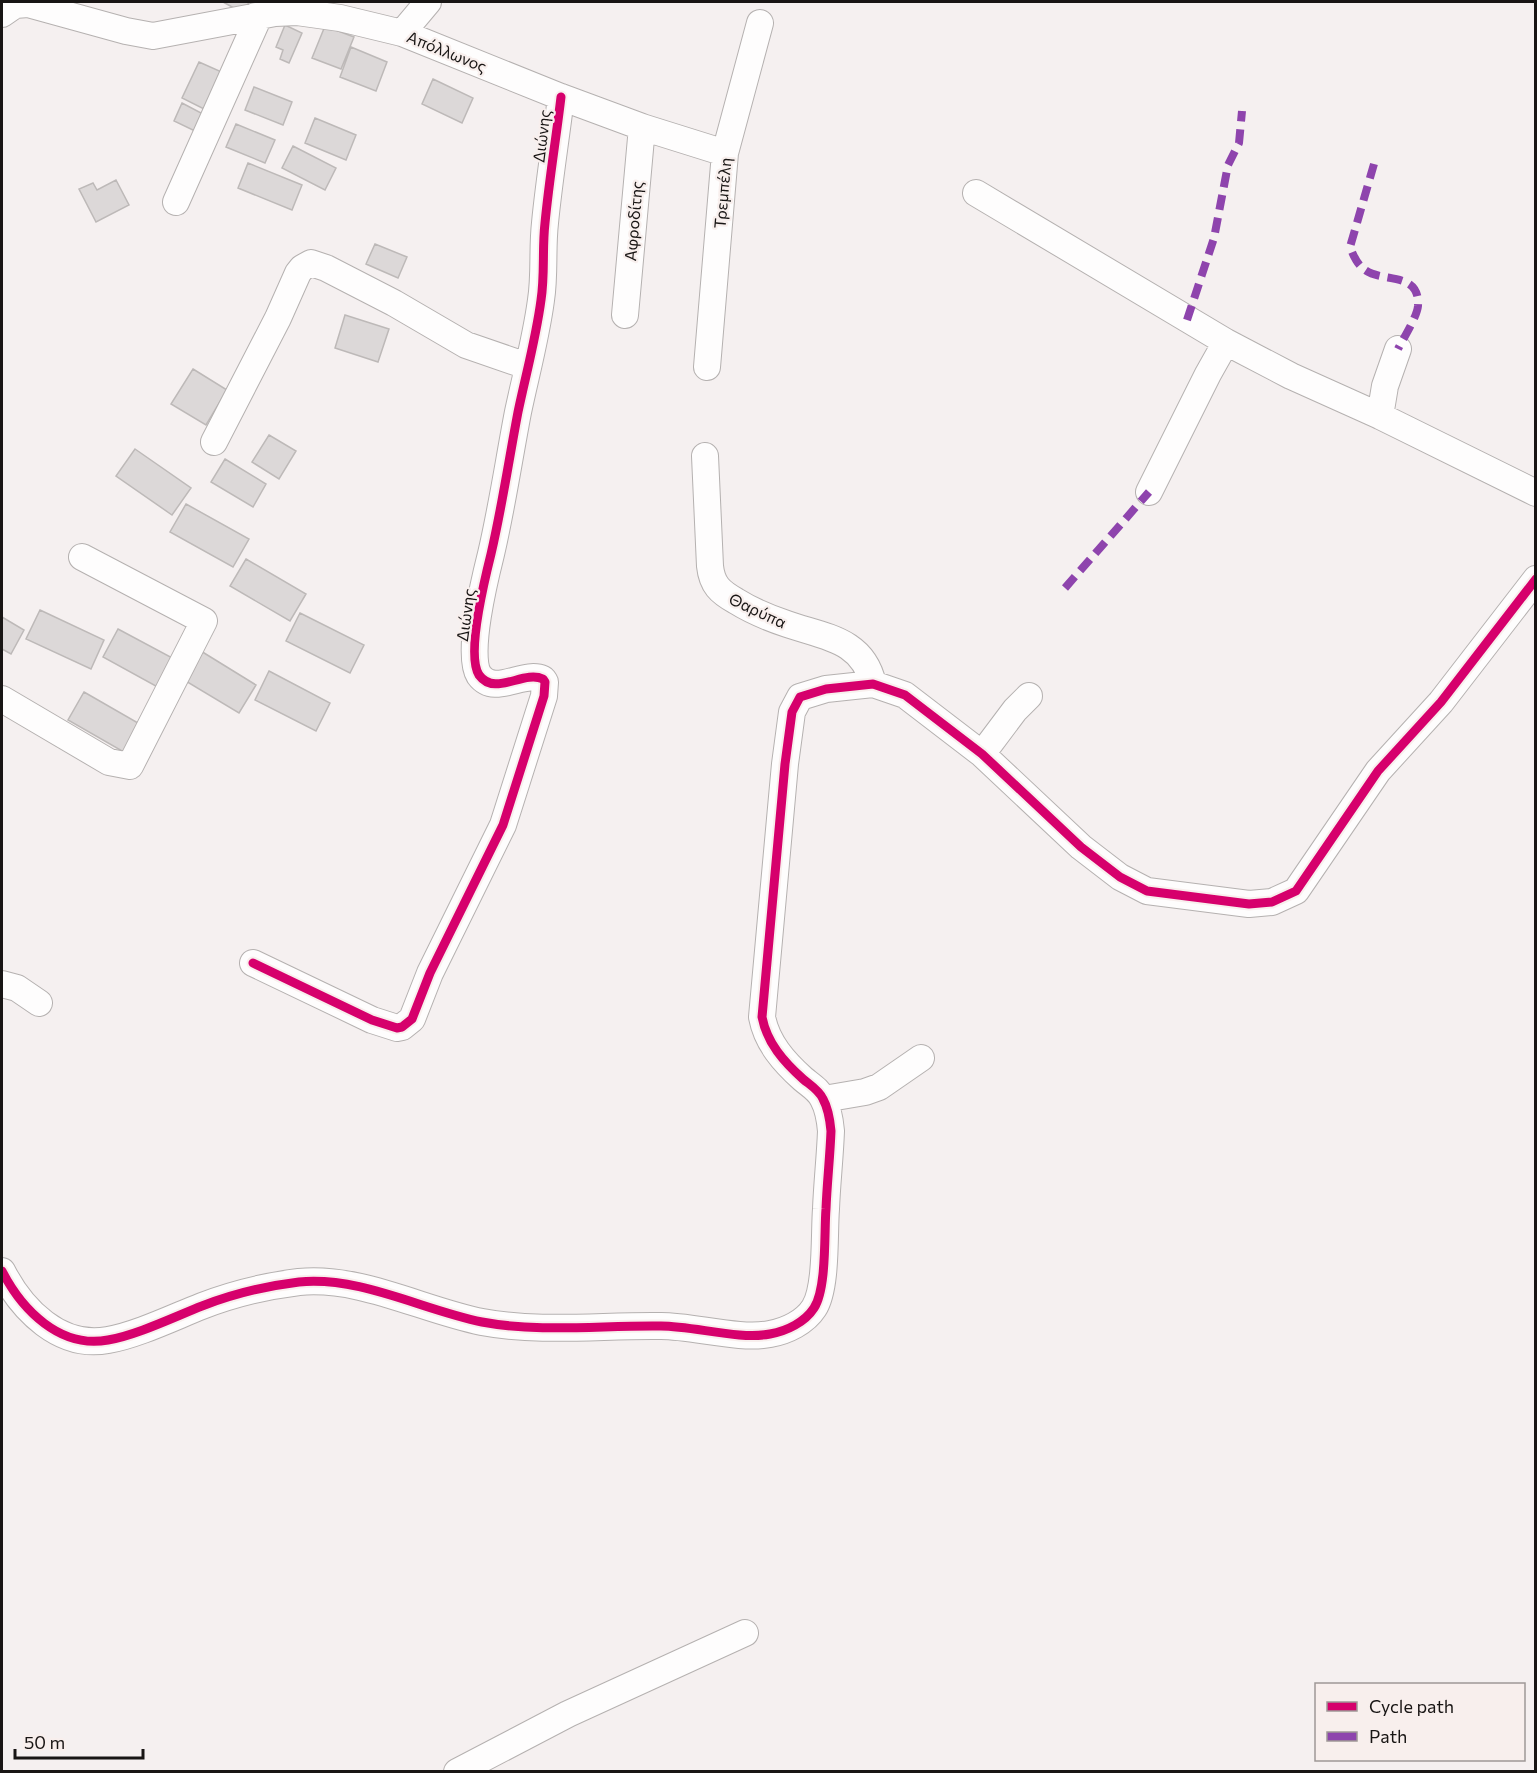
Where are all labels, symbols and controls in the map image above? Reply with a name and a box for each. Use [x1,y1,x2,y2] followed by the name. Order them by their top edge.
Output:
[404,26,490,76] street label: Απόλλωνος
[528,108,554,164] street label: Διώνης
[709,157,735,229] street label: Τρεμπέλη
[620,180,646,262] street label: Αφροδίτης
[452,587,478,643] street label: Διώνης
[726,588,790,632] street label: Θαρύπα
[1315,1683,1525,1761] legend
[1369,1695,1454,1717] text: Cycle path
[15,1722,142,1760] scale bar
[1369,1725,1407,1747] text: Path
[24,1731,65,1753] text: 50 m

